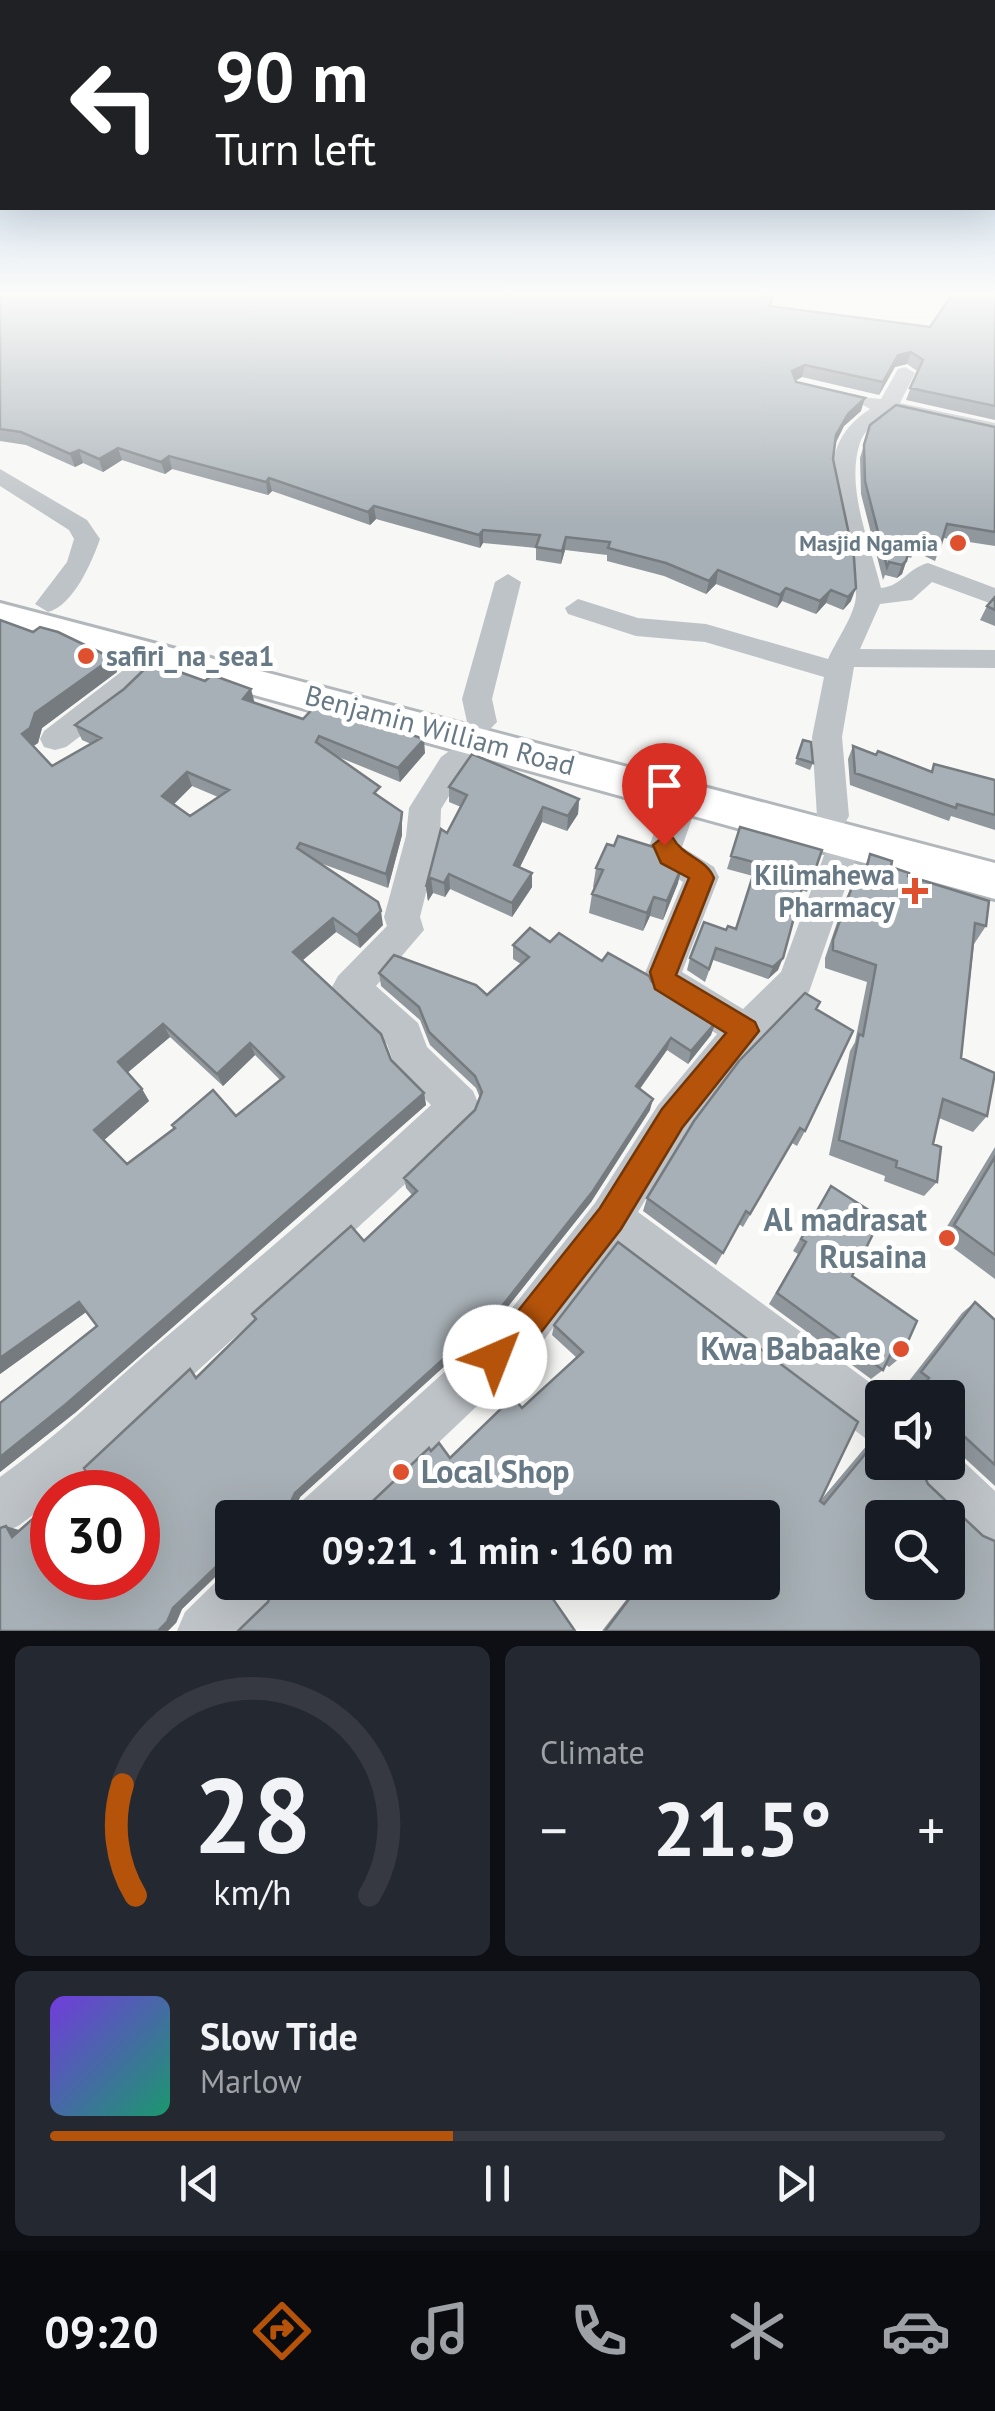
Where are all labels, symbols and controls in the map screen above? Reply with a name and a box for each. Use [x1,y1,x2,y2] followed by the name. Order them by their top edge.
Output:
[215,31,368,121] text: 90 m
[50,40,180,170] icon: left
[215,119,376,177] text: Turn left
[799,529,938,557] place label: Masjid Ngamia
[947,532,969,554] marker: Masjid Ngamia
[106,637,274,674] place label: safiri_na_sea1
[75,645,97,667] marker: safiri_na_sea1
[301,676,579,783] street label: Benjamin William Road
[622,743,707,846] pin
[637,758,692,813] icon: arrive
[754,856,896,925] place label: Kilimahewa Pharmacy
[904,880,926,902] marker: Kilimahewa Pharmacy
[764,1198,928,1277] place label: Al madrasat Rusaina
[936,1227,958,1249] marker: Al madrasat Rusaina
[443,1305,547,1409] position arrow
[701,1327,881,1369] place label: Kwa Babaake
[890,1338,912,1360] marker: Kwa Babaake
[865,1380,965,1600] map controls
[865,1380,965,1480] button: sound
[421,1450,570,1492] place label: Local Shop
[390,1461,412,1483] marker: Local Shop
[30,1470,160,1600] speed limit sign: 30
[865,1500,965,1600] button: search
[322,1525,673,1574] text: 09:21 · 1 min · 160 m
[540,1731,645,1773] text: Climate
[194,1747,311,1882] text: 28
[653,1780,832,1877] text: 21.5°
[540,1794,568,1865] text: −
[917,1794,945,1865] text: +
[213,1869,292,1915] text: km/h
[200,2011,358,2060] text: Slow Tide
[200,2060,302,2102] text: Marlow
[172,2156,227,2211] icon: previous
[470,2156,525,2211] icon: pause
[768,2156,823,2211] icon: next
[247,2296,317,2366] icon: directions
[405,2296,475,2366] icon: music
[564,2296,634,2366] icon: phone
[722,2296,792,2366] icon: climate
[881,2296,951,2366] icon: car
[44,2302,158,2360] text: 09:20

